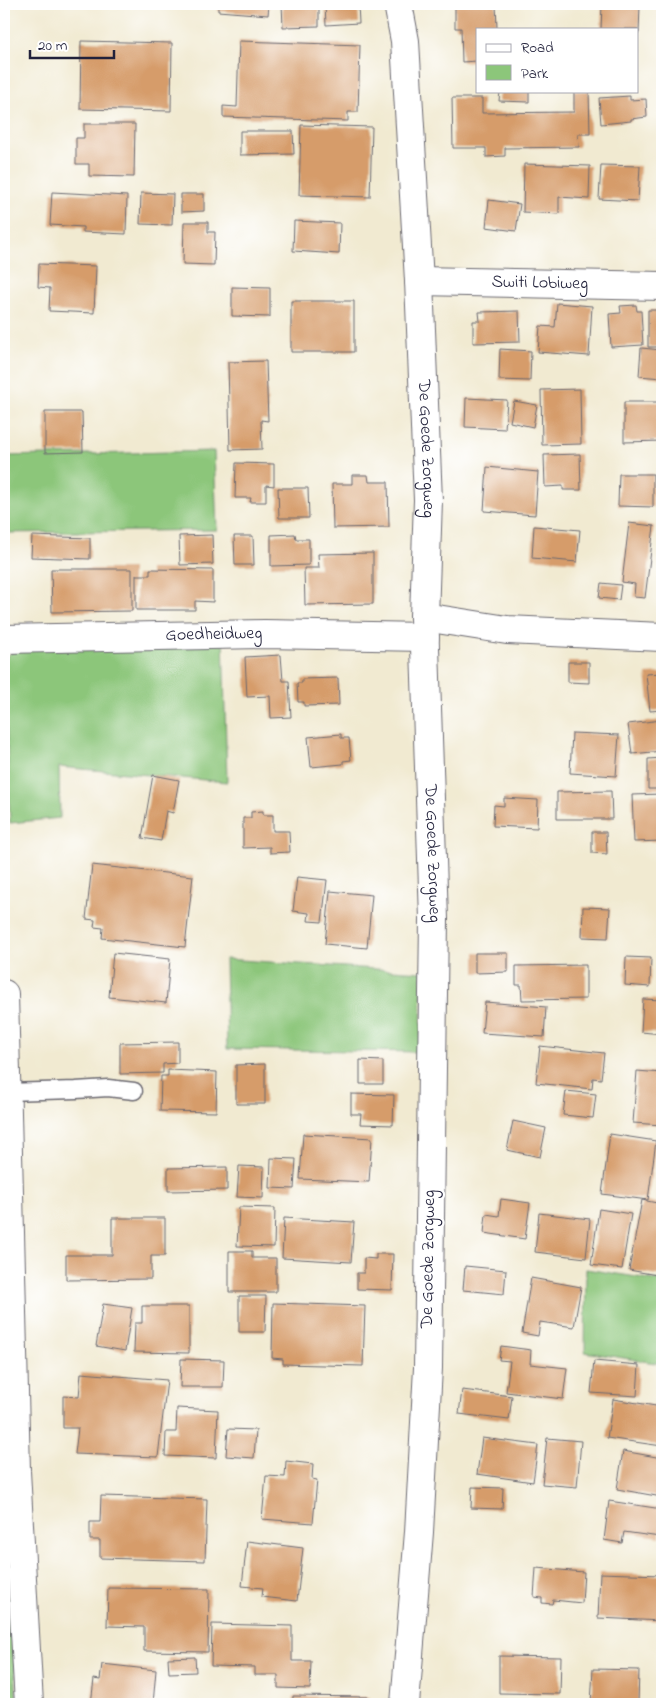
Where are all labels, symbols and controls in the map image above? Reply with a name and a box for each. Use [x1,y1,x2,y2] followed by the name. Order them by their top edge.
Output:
[30,28,114,60] scale bar
[476,28,638,92] legend
[38,35,68,57] text: 20 m
[521,37,554,59] text: Road
[521,63,549,85] text: Park
[491,269,589,298] street label: Switi Lobiweg
[410,378,441,518] street label: De Goede Zorgweg
[165,621,263,649] street label: Goedheidweg
[417,783,447,923] street label: De Goede Zorgweg
[415,1190,444,1329] street label: De Goede Zorgweg

